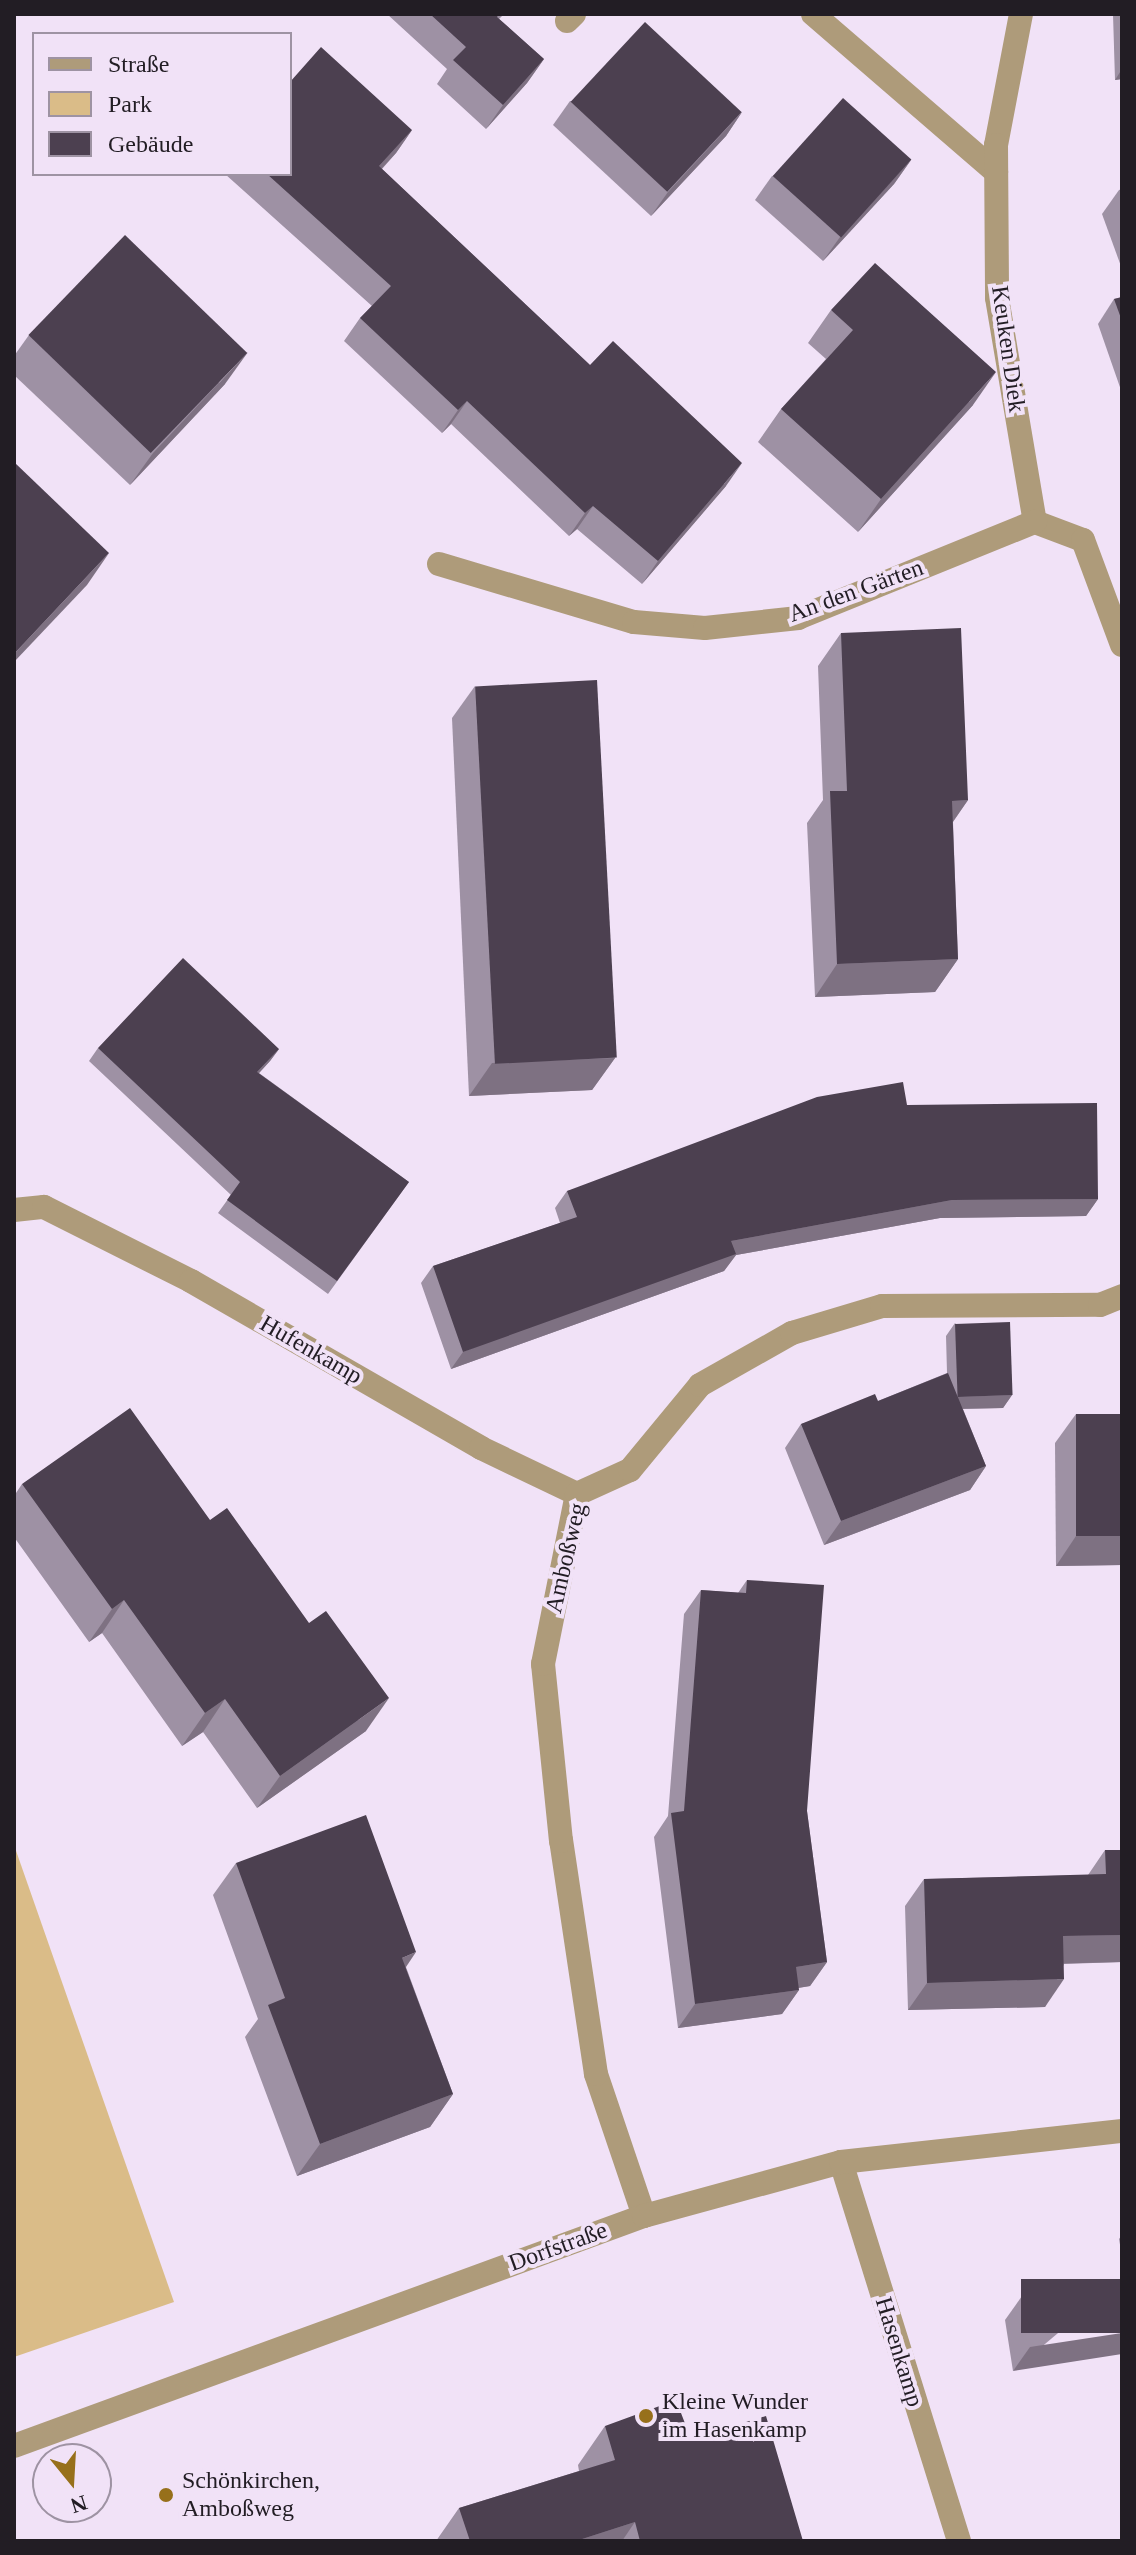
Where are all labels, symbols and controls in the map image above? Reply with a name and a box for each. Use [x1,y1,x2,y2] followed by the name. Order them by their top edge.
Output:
[32,32,292,176] legend
[108,51,169,77] text: Straße
[108,91,152,117] text: Park
[108,131,193,157] text: Gebäude
[985,284,1031,414] street label: Keuken Diek
[785,553,927,629] street label: An den Gärten
[255,1309,367,1391] street label: Hufenkamp
[539,1500,593,1616] street label: Amboßweg
[505,2216,611,2278] street label: Dorfstraße
[869,2294,929,2410] street label: Hasenkamp
[662,2388,808,2444] place label: Kleine Wunder im Hasenkamp
[637,2407,655,2425] marker: Kleine Wunder im Hasenkamp
[32,2443,112,2523] north arrow
[182,2467,320,2523] place label: Schönkirchen, Amboßweg
[157,2486,175,2504] marker: Schönkirchen, Amboßweg
[68,2490,90,2519] text: N

